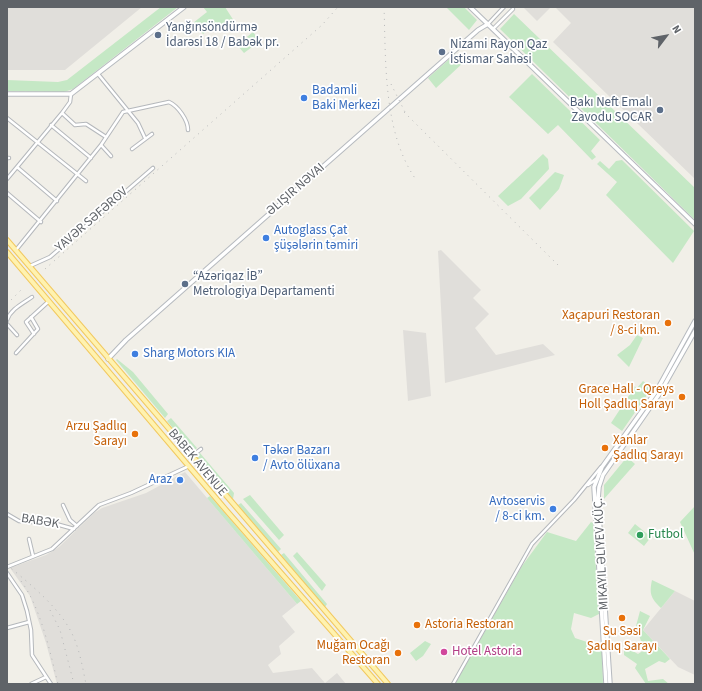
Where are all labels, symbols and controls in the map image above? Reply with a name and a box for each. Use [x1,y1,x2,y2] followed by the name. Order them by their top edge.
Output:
[646,16,686,56] north arrow
[166,20,279,51] place label: Yanğınsöndürmə İdarəsi 18 / Babək pr.
[668,22,685,36] text: N
[153,30,163,40] marker: Yanğınsöndürmə İdarəsi 18 / Babək pr.
[450,37,547,68] place label: Nizami Rayon Qaz İstismar Sahəsi
[437,47,447,57] marker: Nizami Rayon Qaz İstismar Sahəsi
[312,83,380,114] place label: Badamli Baki Merkezi
[299,93,309,103] marker: Badamli Baki Merkezi
[570,95,652,126] place label: Bakı Neft Emalı Zavodu SOCAR
[655,105,665,115] marker: Bakı Neft Emalı Zavodu SOCAR
[264,160,328,220] street label: ƏLIŞIR NƏVAI
[53,184,131,256] street label: YAVƏR SƏFƏROV
[274,223,358,254] place label: Autoglass Çat şüşələrin təmiri
[261,233,271,243] marker: Autoglass Çat şüşələrin təmiri
[193,269,335,300] place label: “Azəriqaz İB” Metrologiya Departamenti
[180,279,190,289] marker: “Azəriqaz İB” Metrologiya Departamenti
[562,308,660,339] place label: Xaçapuri Restoran / 8-ci km.
[663,318,673,328] marker: Xaçapuri Restoran / 8-ci km.
[143,346,235,362] place label: Sharg Motors KIA
[130,349,140,359] marker: Sharg Motors KIA
[579,382,674,413] place label: Grace Hall - Qreys Holl Şadlıq Sarayı
[677,392,687,402] marker: Grace Hall - Qreys Holl Şadlıq Sarayı
[66,419,127,450] place label: Arzu Şadlıq Sarayı
[164,426,230,500] street label: BABEK AVENUE
[130,429,140,439] marker: Arzu Şadlıq Sarayı
[613,433,684,464] place label: Xanlar Şadlıq Sarayı
[263,443,340,474] place label: Təkər Bazarı / Avto ölüxana
[600,443,610,453] marker: Xanlar Şadlıq Sarayı
[250,453,260,463] marker: Təkər Bazarı / Avto ölüxana
[149,472,172,488] place label: Araz
[175,475,185,485] marker: Araz
[489,494,545,525] place label: Avtoservis / 8-ci km.
[591,497,613,611] street label: MIKAYIL ƏLIYEV KÜÇ.
[548,504,558,514] marker: Avtoservis / 8-ci km.
[20,511,60,533] street label: BABƏK
[648,527,683,543] place label: Futbol
[635,530,645,540] marker: Futbol
[617,613,627,623] marker: Su Səsi Şadlıq Sarayı
[425,617,514,633] place label: Astoria Restoran
[412,620,422,630] marker: Astoria Restoran
[587,624,657,655] place label: Su Səsi Şadlıq Sarayı
[316,638,390,669] place label: Muğam Ocağı Restoran
[452,644,522,660] place label: Hotel Astoria
[439,647,449,657] marker: Hotel Astoria
[393,648,403,658] marker: Muğam Ocağı Restoran

